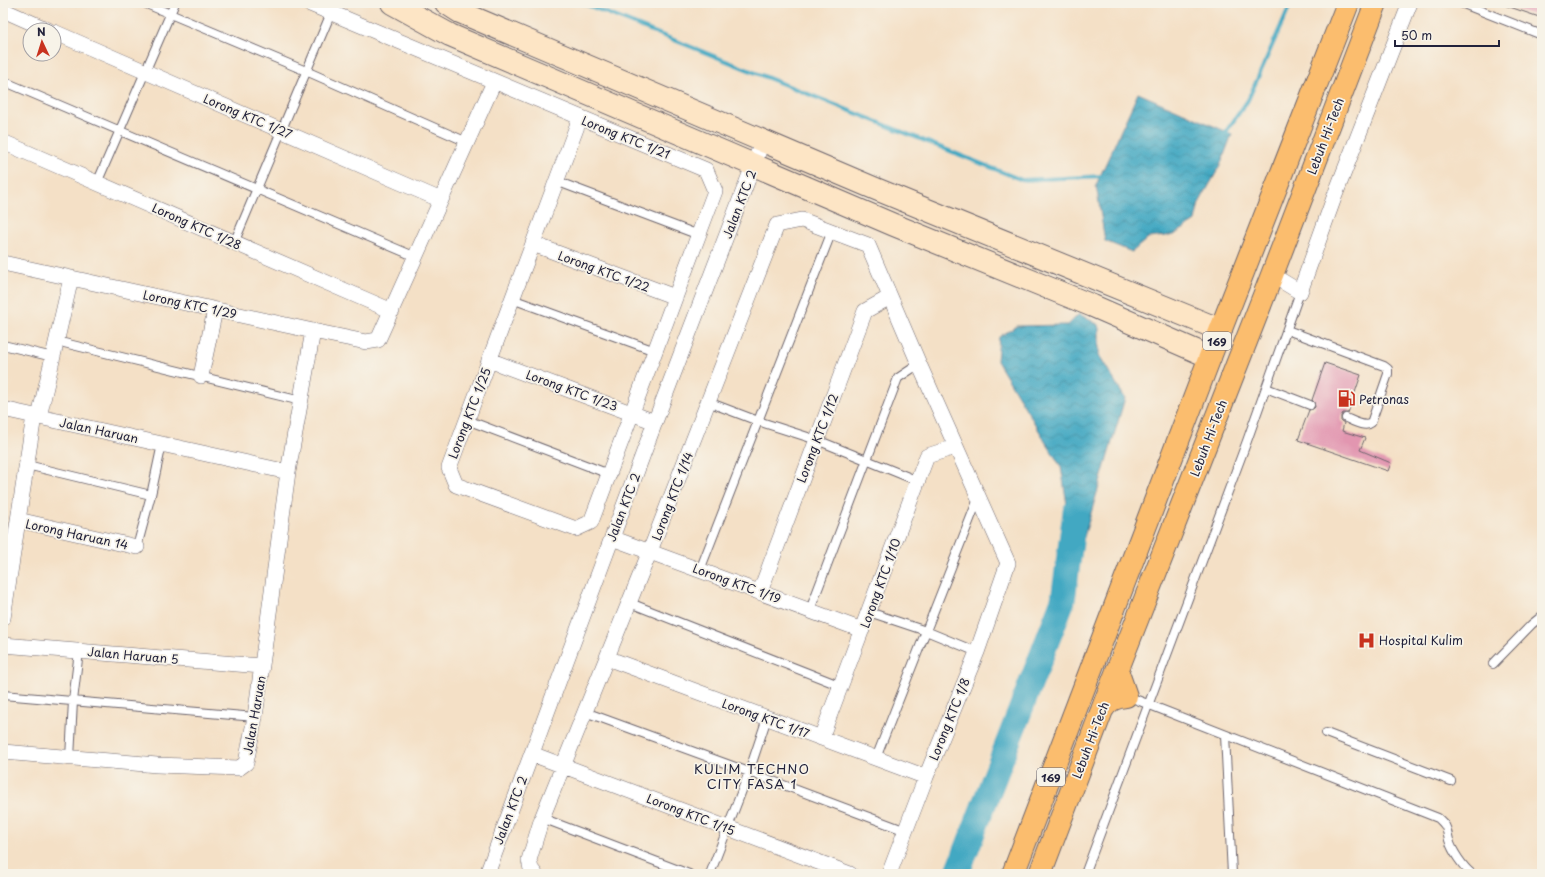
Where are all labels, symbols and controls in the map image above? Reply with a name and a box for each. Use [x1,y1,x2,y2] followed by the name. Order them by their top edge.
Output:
[22,22,62,62] north arrow
[1395,22,1499,48] scale bar
[36,23,46,40] text: N
[1401,26,1432,44] text: 50 m
[201,89,295,143] street label: Lorong KTC 1/27
[1302,95,1348,177] street label: Lebuh Hi-Tech
[579,111,673,163] street label: Lorong KTC 1/21
[718,167,760,241] street label: Jalan KTC 2
[149,198,245,254] street label: Lorong KTC 1/28
[556,246,653,296] street label: Lorong KTC 1/22
[141,285,239,323] street label: Lorong KTC 1/29
[1203,332,1231,350] road number: 169
[443,365,495,461] street label: Lorong KTC 1/25
[524,365,620,415] street label: Lorong KTC 1/23
[1336,389,1356,409] fuel station icon: Petronas
[1359,390,1410,408] place label: Petronas
[792,391,842,485] street label: Lorong KTC 1/12
[1185,397,1231,479] street label: Lebuh Hi-Tech
[58,413,140,447] street label: Jalan Haruan
[647,449,697,543] street label: Lorong KTC 1/14
[602,470,644,544] street label: Jalan KTC 2
[24,514,130,554] street label: Lorong Haruan 14
[855,535,905,630] street label: Lorong KTC 1/10
[690,559,784,607] street label: Lorong KTC 1/19
[1356,630,1376,650] hospital icon: Hospital Kulim
[1379,631,1463,649] place label: Hospital Kulim
[87,642,179,668] street label: Jalan Haruan 5
[238,674,270,756] street label: Jalan Haruan
[924,675,974,763] street label: Lorong KTC 1/8
[720,694,813,742] street label: Lorong KTC 1/17
[1067,699,1113,781] street label: Lebuh Hi-Tech
[694,759,810,793] district label: KULIM TECHNO CITY FASA 1
[1037,768,1065,786] road number: 169
[489,773,531,847] street label: Jalan KTC 2
[644,789,738,839] street label: Lorong KTC 1/15

